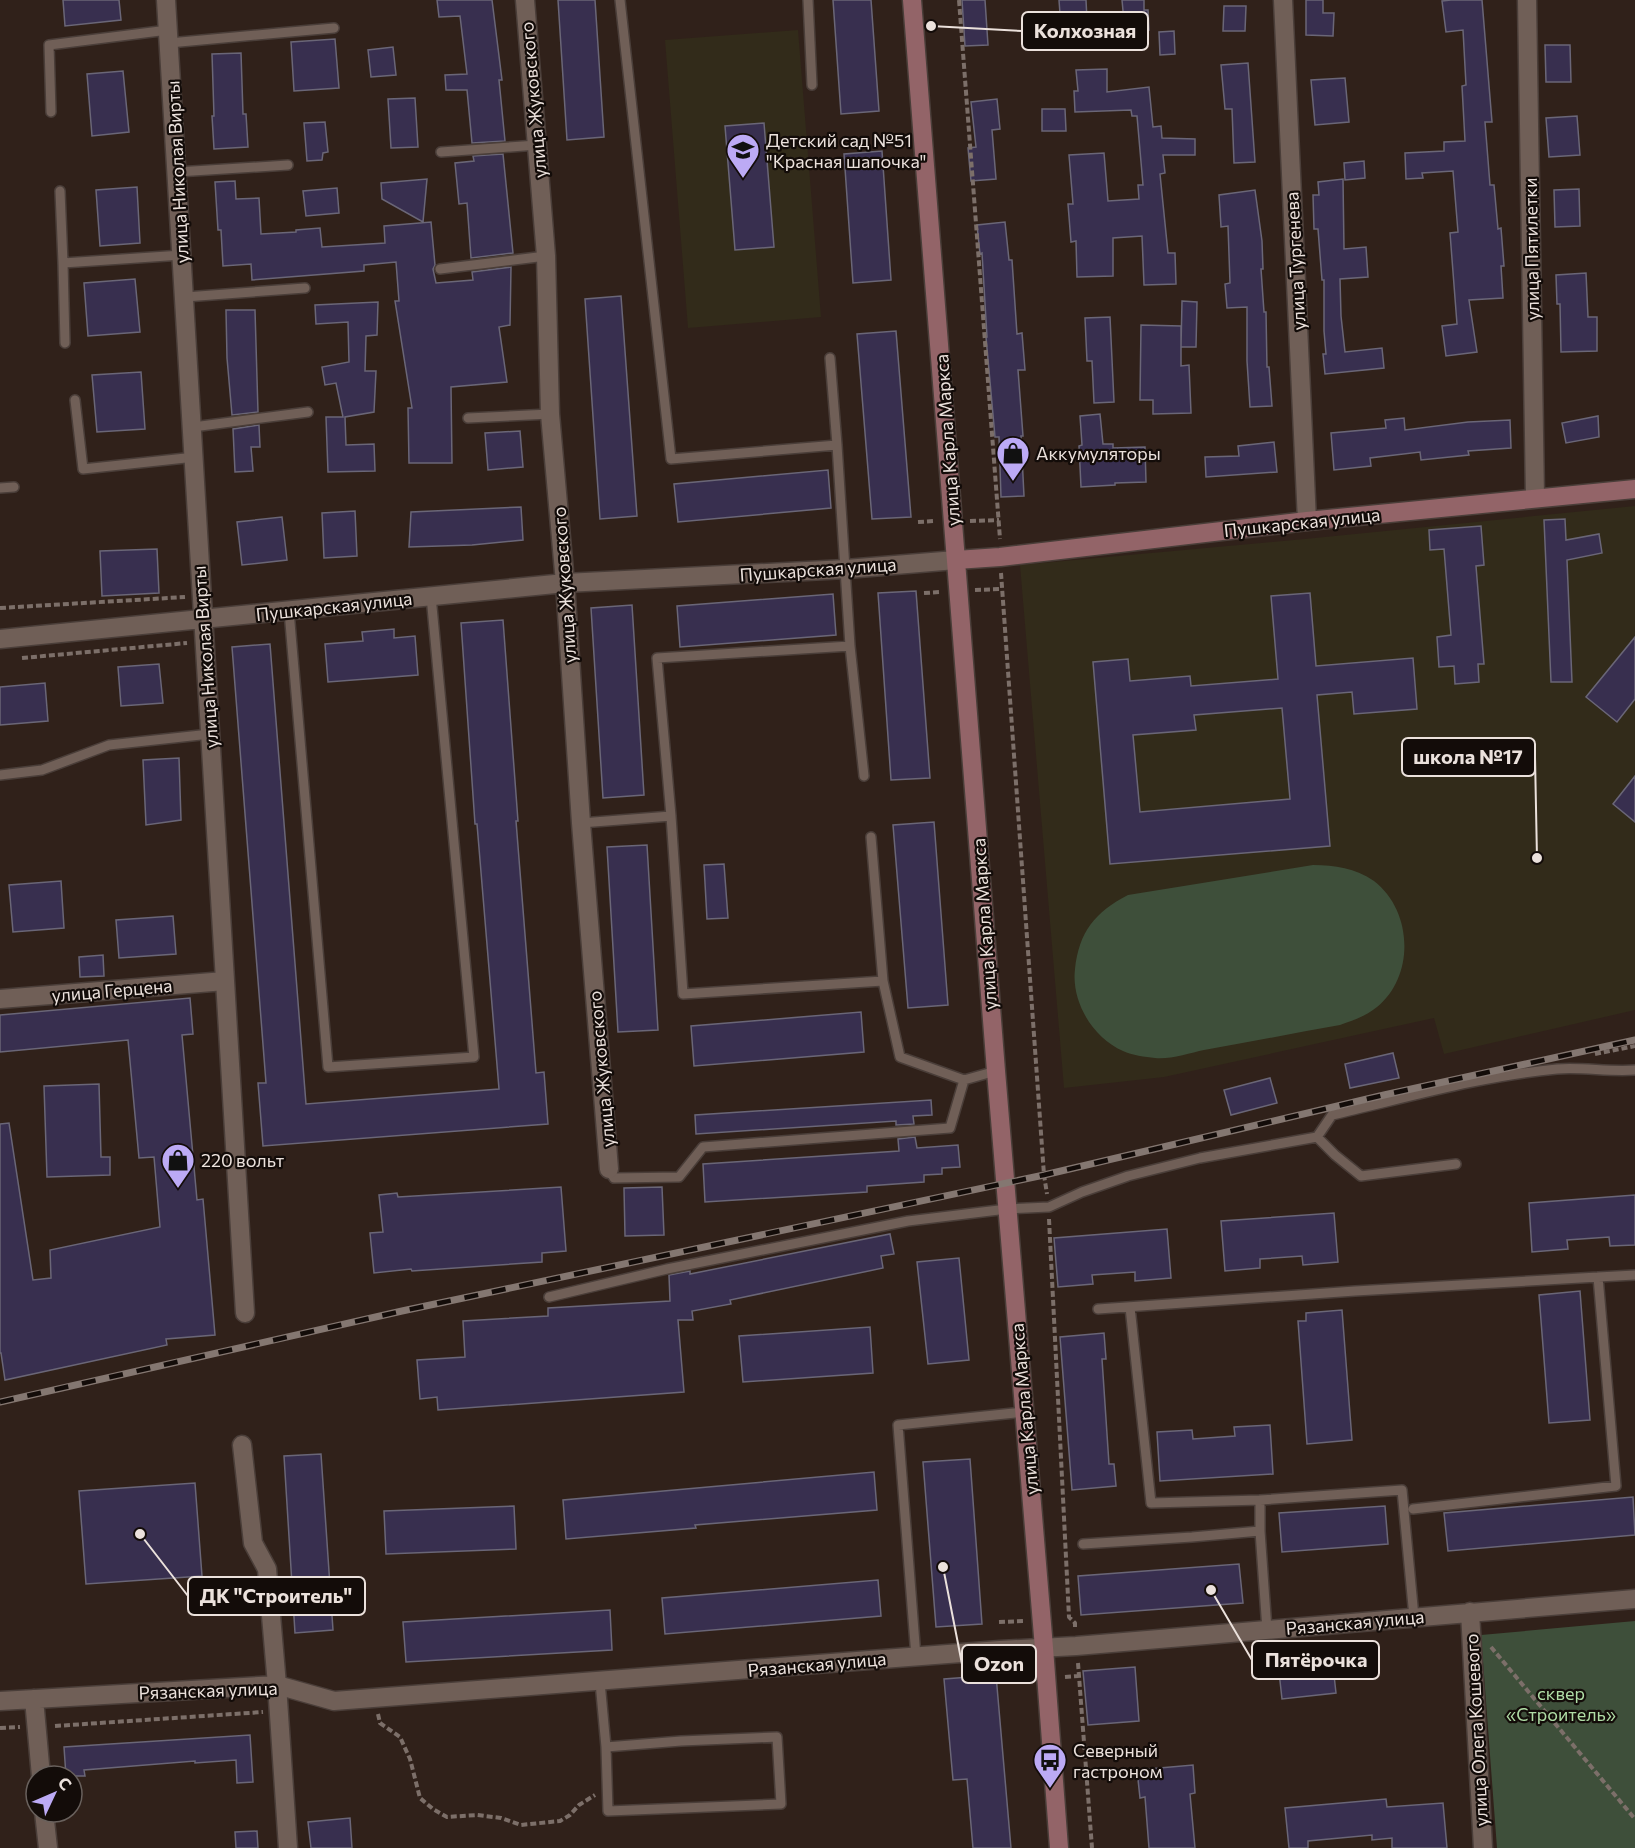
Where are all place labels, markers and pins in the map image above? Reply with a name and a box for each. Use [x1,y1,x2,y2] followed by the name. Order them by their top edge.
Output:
[1022,12,1148,50] callout: Колхозная
[766,129,927,172] place label: Детский сад №51 "Красная шапочка"
[725,132,761,179] school or university icon: Детский сад №51 "Красная шапочка"
[995,435,1031,482] shop icon: Аккумуляторы
[1036,442,1161,464] place label: Аккумуляторы
[1402,738,1535,776] callout: школа №17
[160,1142,196,1189] shop icon: 220 вольт
[201,1149,285,1171] place label: 220 вольт
[188,1577,365,1615] callout: ДК "Строитель"
[1252,1641,1379,1679] callout: Пятёрочка
[962,1645,1036,1683] callout: Ozon
[1073,1739,1163,1782] place label: Северный гастроном
[1032,1742,1068,1789] bus stop icon: Северный гастроном

